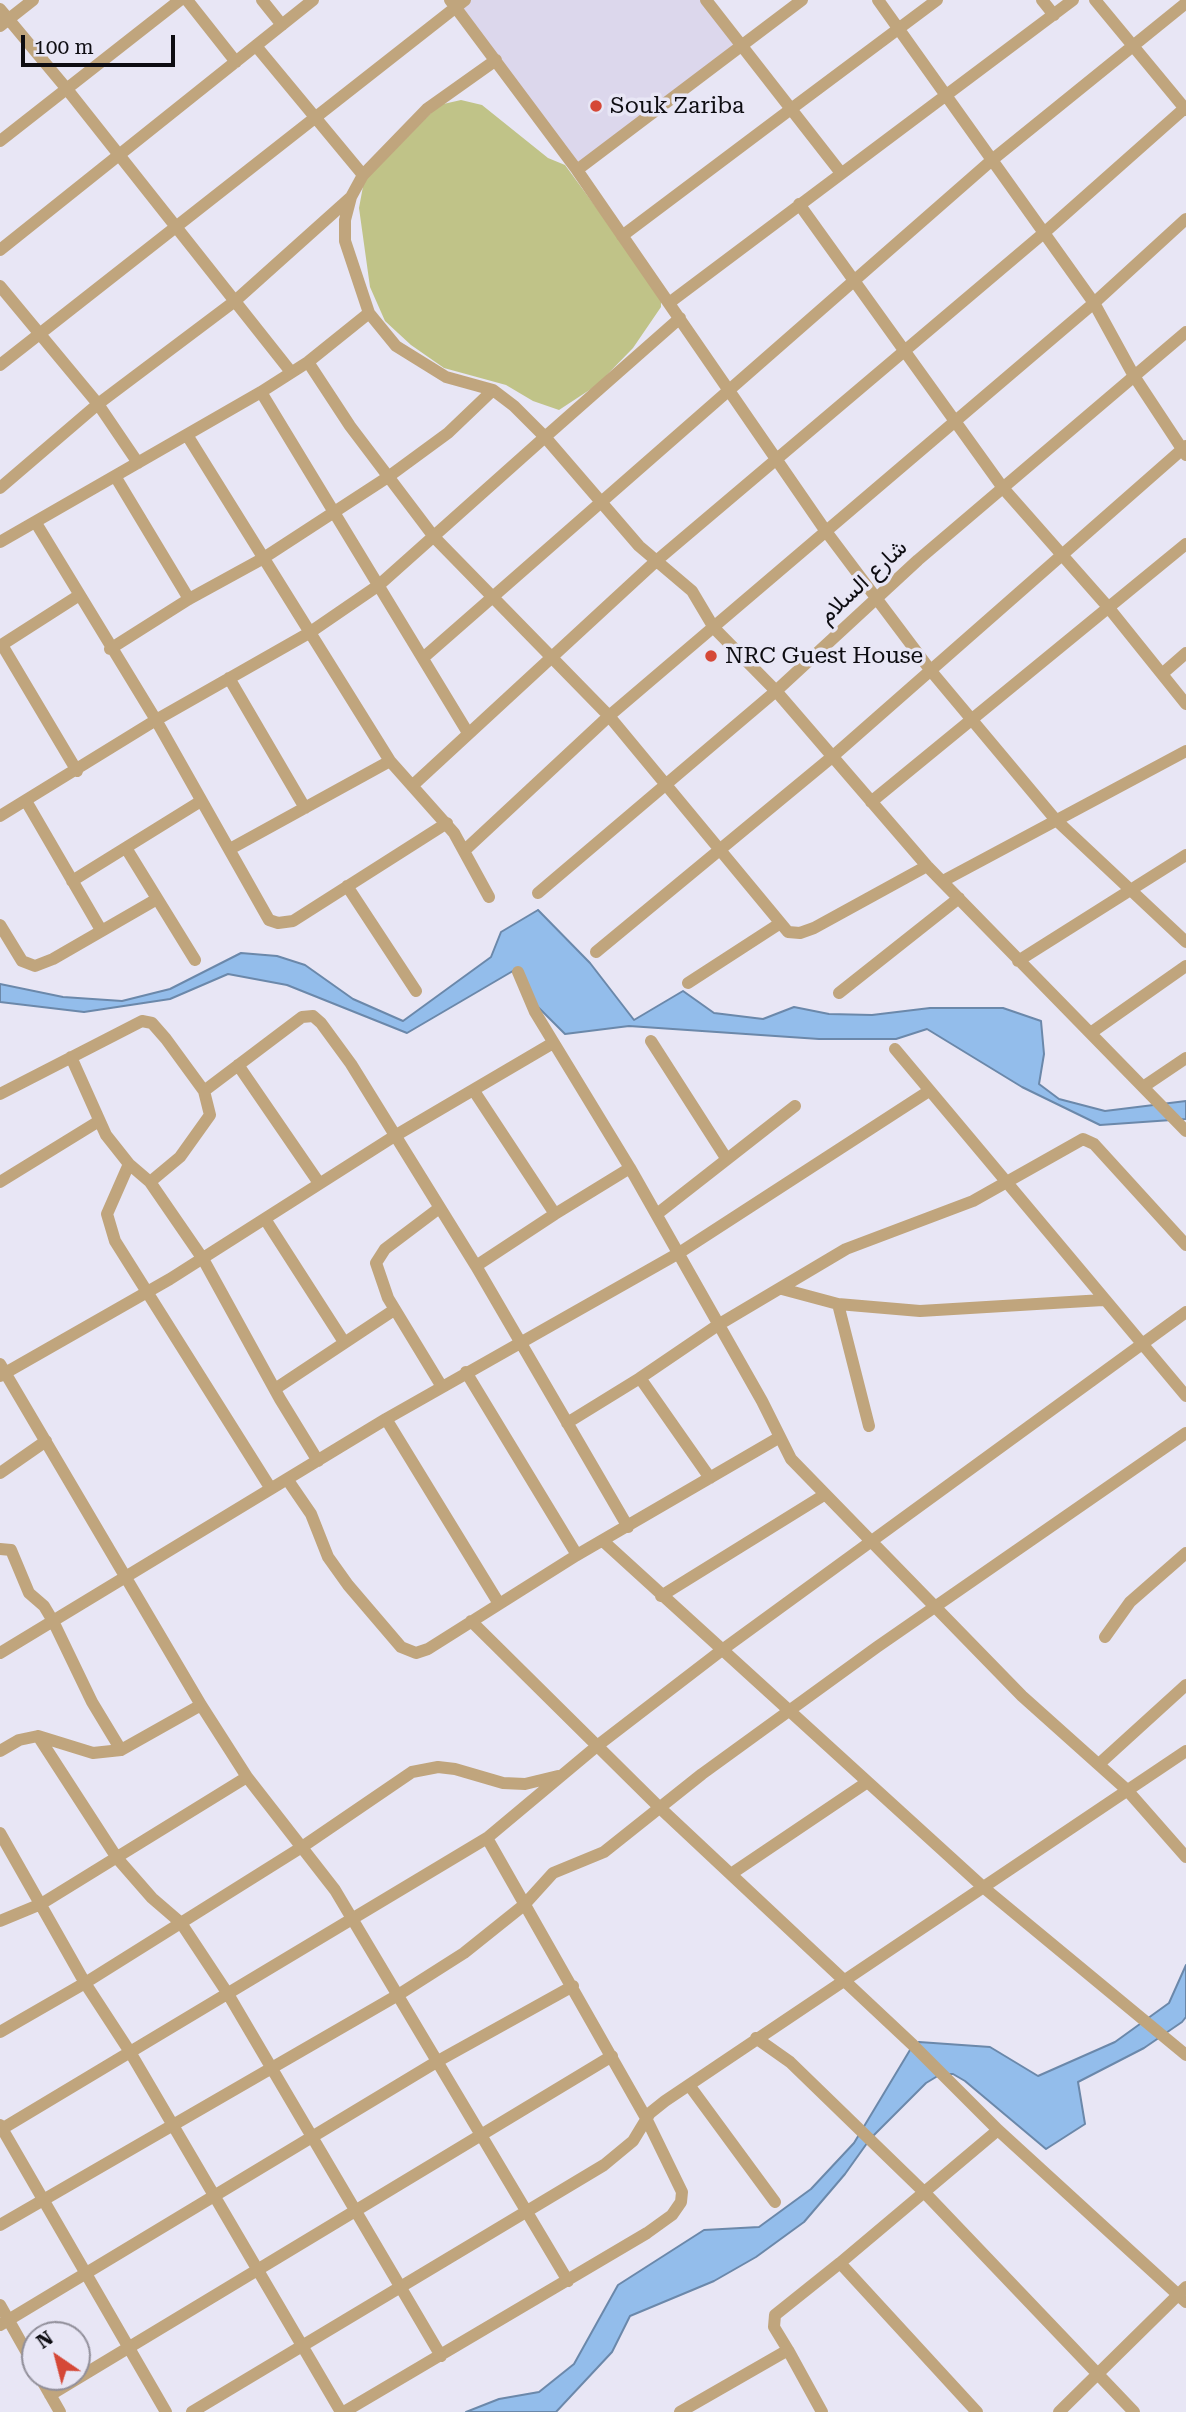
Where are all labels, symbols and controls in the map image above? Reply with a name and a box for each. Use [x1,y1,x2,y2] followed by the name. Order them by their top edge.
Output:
[24,21,178,65] scale bar
[34,35,94,59] text: 100 m
[610,92,744,120] place label: Souk Zariba
[588,98,604,114] marker: Souk Zariba
[813,534,913,630] street label: شارع السلام
[725,642,923,670] place label: NRC Guest House
[703,648,719,664] marker: NRC Guest House
[21,2321,91,2391] north arrow
[32,2326,57,2354] text: N

